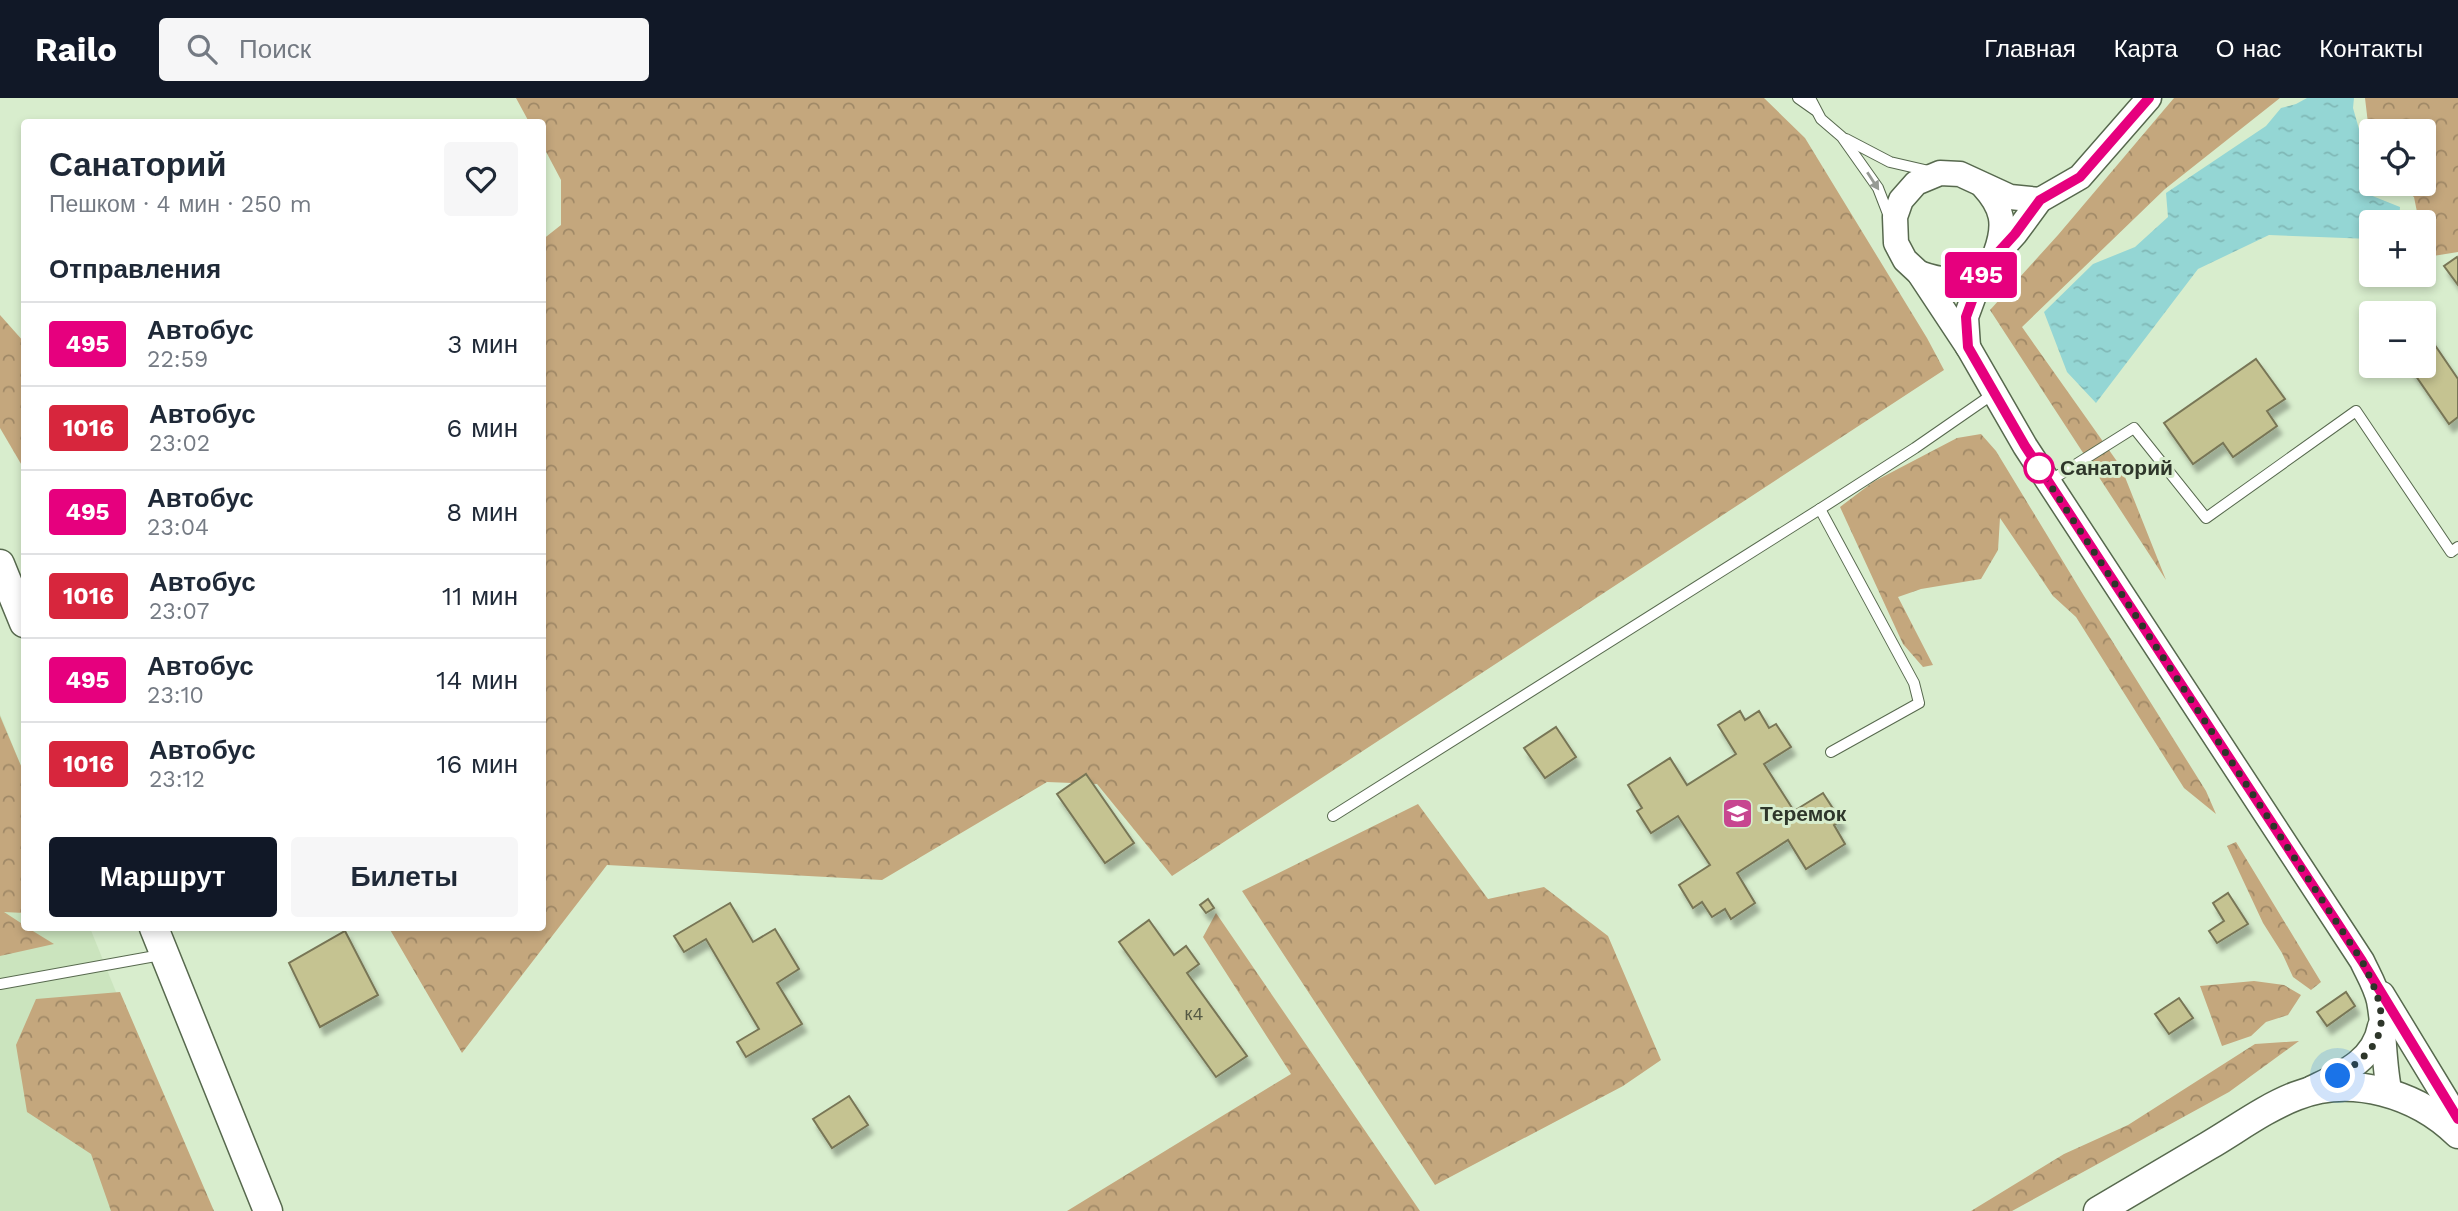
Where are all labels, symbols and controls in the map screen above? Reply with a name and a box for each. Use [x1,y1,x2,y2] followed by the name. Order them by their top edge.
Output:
[159,18,649,81] search box
[35,30,117,69] text: Railo
[183,30,221,68] icon: search
[239,34,311,64] text: Поиск
[1984,35,2076,63] text: Главная
[2114,35,2178,63] text: Карта
[2216,35,2281,63] text: О нас
[2319,35,2423,63] text: Контакты
[2359,119,2436,378] map controls
[2359,119,2436,196] button: locate
[444,142,518,216] button: heart
[49,145,227,184] text: Санаторий
[1866,171,1879,191] one-way arrow
[49,191,312,218] text: Пешком · 4 мин · 250 m
[2359,210,2436,287] button: +
[1941,252,2021,298] line badge: 495
[49,254,221,284] text: Отправления
[1959,261,2003,289] text: 495
[2359,301,2436,378] button: −
[147,315,254,345] text: Автобус
[447,329,518,359] text: 3 мин
[65,330,110,358] text: 495
[147,346,208,373] text: 22:59
[149,399,256,429] text: Автобус
[447,413,518,443] text: 6 мин
[63,414,114,442] text: 1016
[149,430,210,457] text: 23:02
[2024,453,2054,483] marker: Санаторий
[2060,455,2173,480] place label: Санаторий
[147,483,254,513] text: Автобус
[446,497,518,527] text: 8 мин
[65,498,110,526] text: 495
[147,514,209,541] text: 23:04
[149,567,256,597] text: Автобус
[442,581,518,611] text: 11 мин
[63,582,114,610] text: 1016
[149,598,209,625] text: 23:07
[147,651,254,681] text: Автобус
[436,665,518,695] text: 14 мин
[65,666,110,694] text: 495
[147,682,204,709] text: 23:10
[149,735,256,765] text: Автобус
[436,749,518,779] text: 16 мин
[63,750,114,778] text: 1016
[149,766,205,793] text: 23:12
[1720,797,1754,831] school or university icon: Теремок
[1760,801,1847,826] place label: Теремок
[49,837,277,917] button: Маршрут
[291,837,518,917] button: Билеты
[1185,1003,1203,1024] house number: к4
[2320,1058,2355,1093] your location

